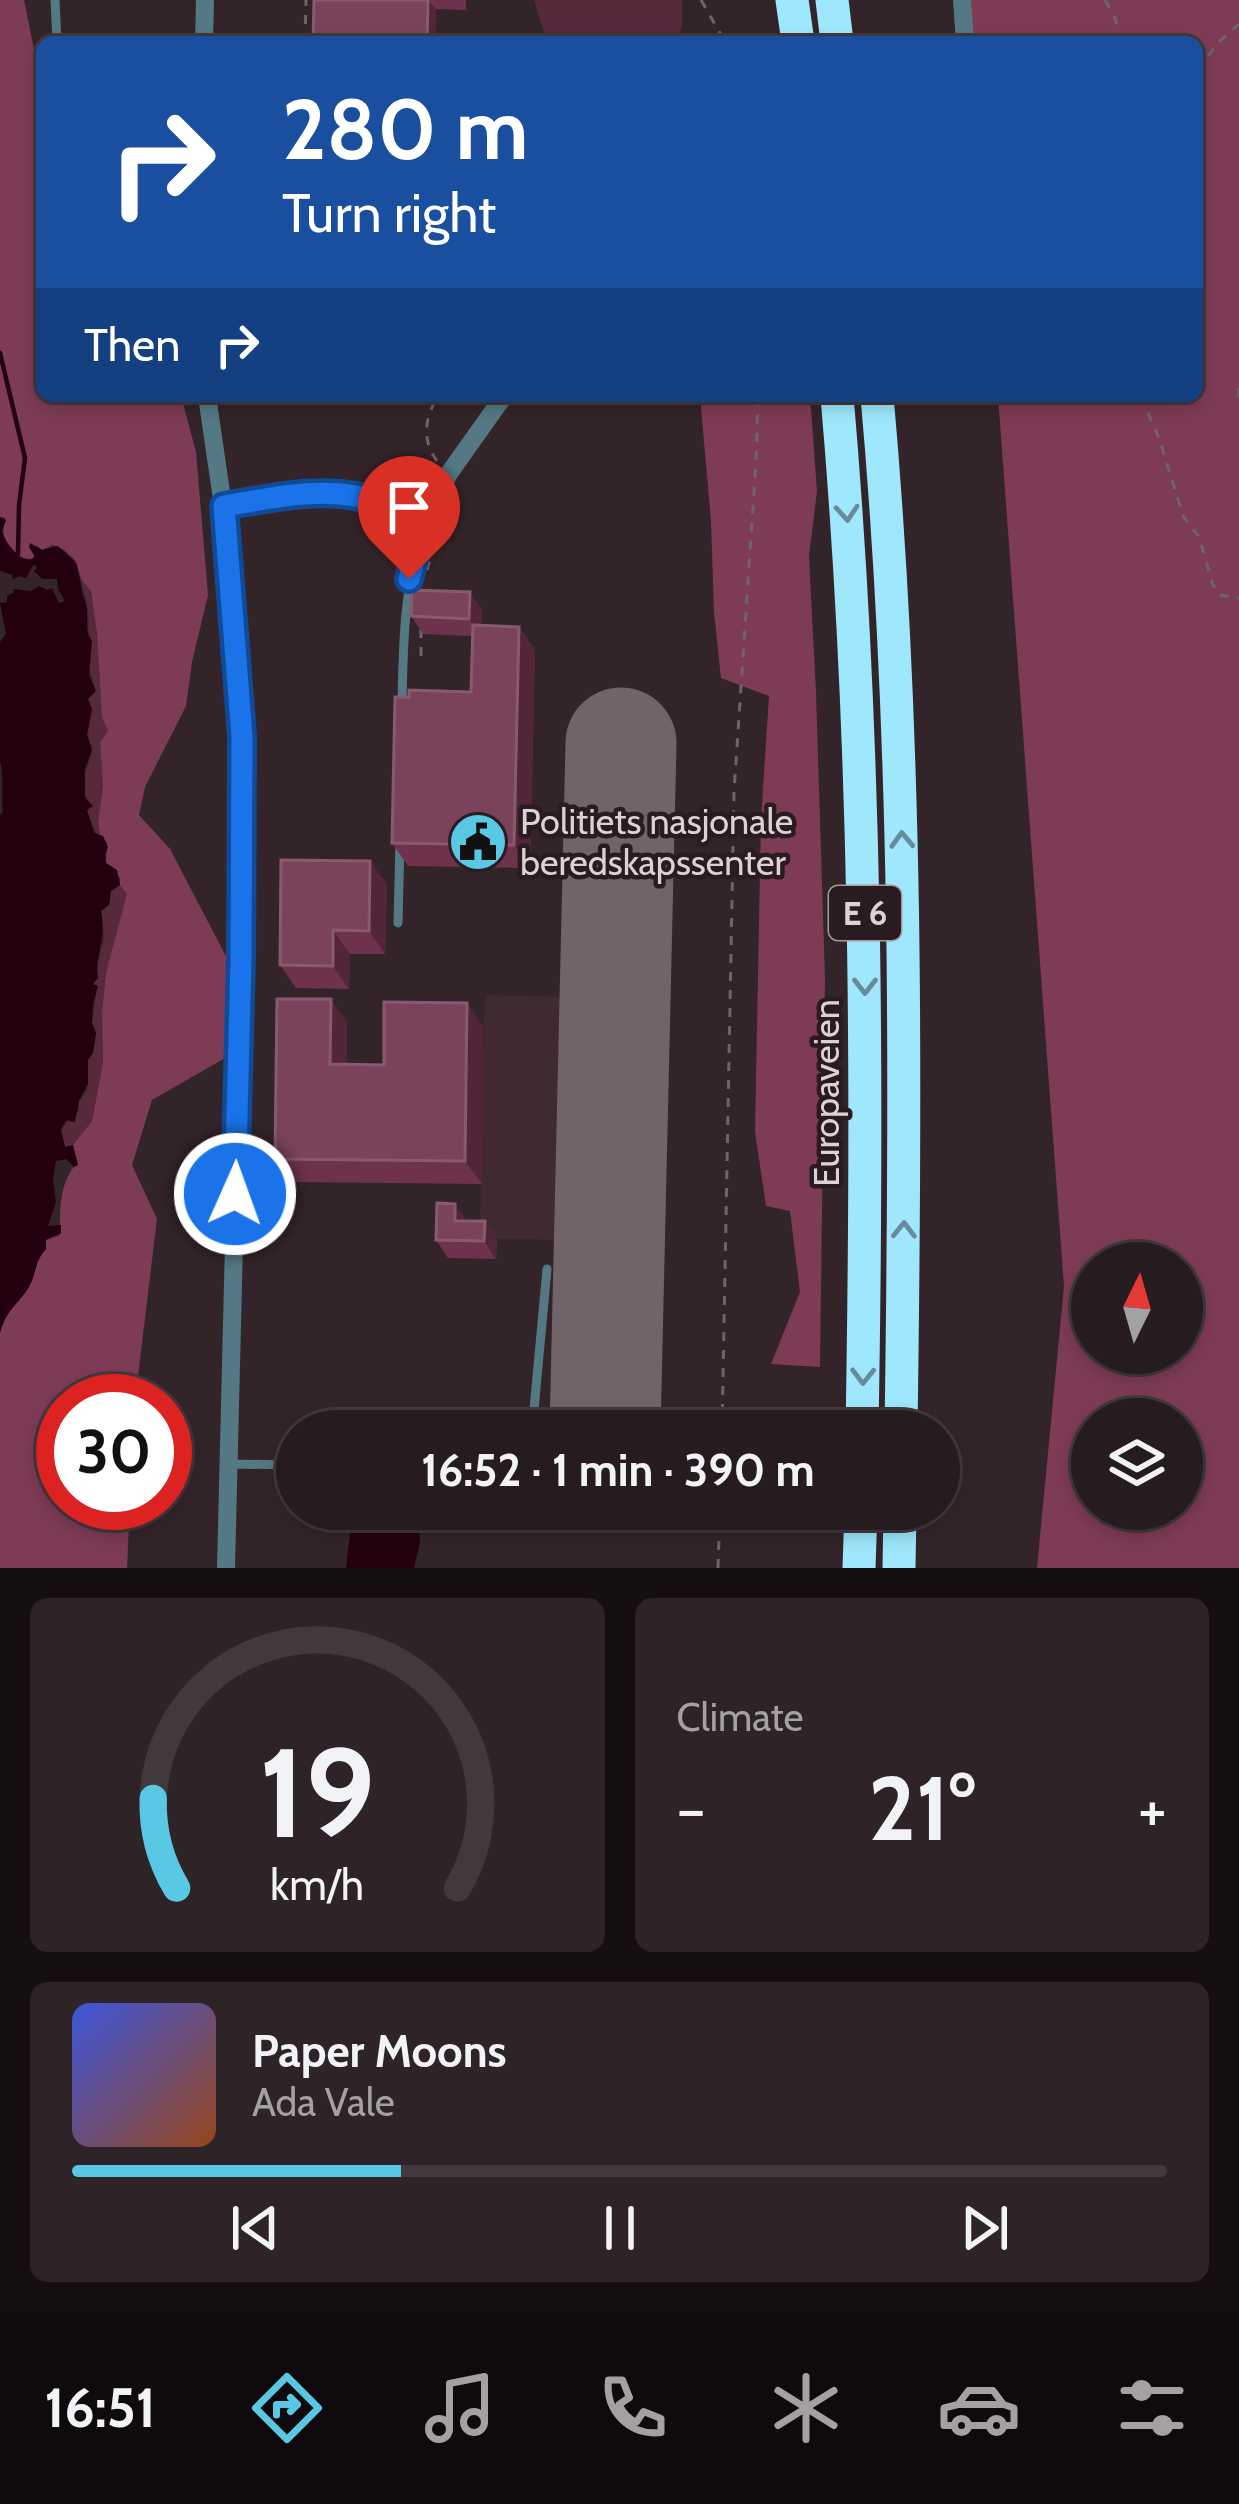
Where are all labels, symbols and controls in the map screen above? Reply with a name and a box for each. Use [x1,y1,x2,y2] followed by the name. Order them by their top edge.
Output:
[282,78,528,180] text: 280 m
[84,84,240,240] icon: right
[282,180,496,246] text: Turn right
[204,312,270,378] icon: right
[84,318,180,372] text: Then
[358,456,460,579] pin
[376,474,442,540] icon: arrive
[833,504,859,523] one-way arrow
[520,799,793,884] place label: Politiets nasjonale beredskapssenter
[447,811,509,873] public building icon: Politiets nasjonale beredskapssenter
[890,830,916,849] one-way arrow
[829,886,901,940] road number: E 6
[852,978,878,996] one-way arrow
[804,999,848,1187] street label: Europaveien
[172,1131,298,1257] position arrow
[891,1220,917,1238] one-way arrow
[1071,1242,1203,1374] north arrow
[1071,1242,1203,1530] map controls
[851,1367,877,1386] one-way arrow
[36,1374,192,1530] speed limit sign: 30
[1071,1398,1203,1530] button: layers
[421,1443,815,1497] text: 16:52 · 1 min · 390 m
[677,1693,803,1741] text: Climate
[259,1717,375,1868] text: 19
[868,1753,975,1863] text: 21°
[677,1768,706,1849] text: −
[1138,1768,1167,1849] text: +
[270,1859,364,1911] text: km/h
[252,2024,507,2078] text: Paper Moons
[252,2078,395,2126] text: Ada Vale
[222,2195,288,2261] icon: previous
[587,2195,653,2261] icon: pause
[952,2195,1018,2261] icon: next
[245,2366,329,2450] icon: directions
[418,2366,502,2450] icon: music
[591,2366,675,2450] icon: phone
[764,2366,848,2450] icon: climate
[937,2366,1021,2450] icon: car
[1110,2366,1194,2450] icon: filters
[45,2375,156,2441] text: 16:51

